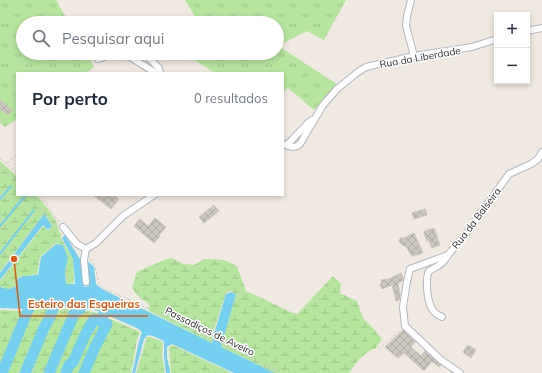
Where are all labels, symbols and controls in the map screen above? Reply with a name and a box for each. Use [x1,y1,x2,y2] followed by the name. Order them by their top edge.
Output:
[494,12,530,84] map controls
[494,12,530,48] button: +
[16,16,284,60] search box
[30,27,52,49] icon: search
[62,29,164,48] text: Pesquisar aqui
[378,44,462,71] street label: Rua da Liberdade
[494,48,530,84] button: −
[32,88,108,109] text: Por perto
[194,90,268,106] text: 0 resultados
[449,185,504,252] street label: Rua da Balseira
[20,293,148,316] callout: Esteiro das Esgueiras
[28,297,140,311] text: Esteiro das Esgueiras
[163,304,257,359] street label: Passadiços de Aveiro

